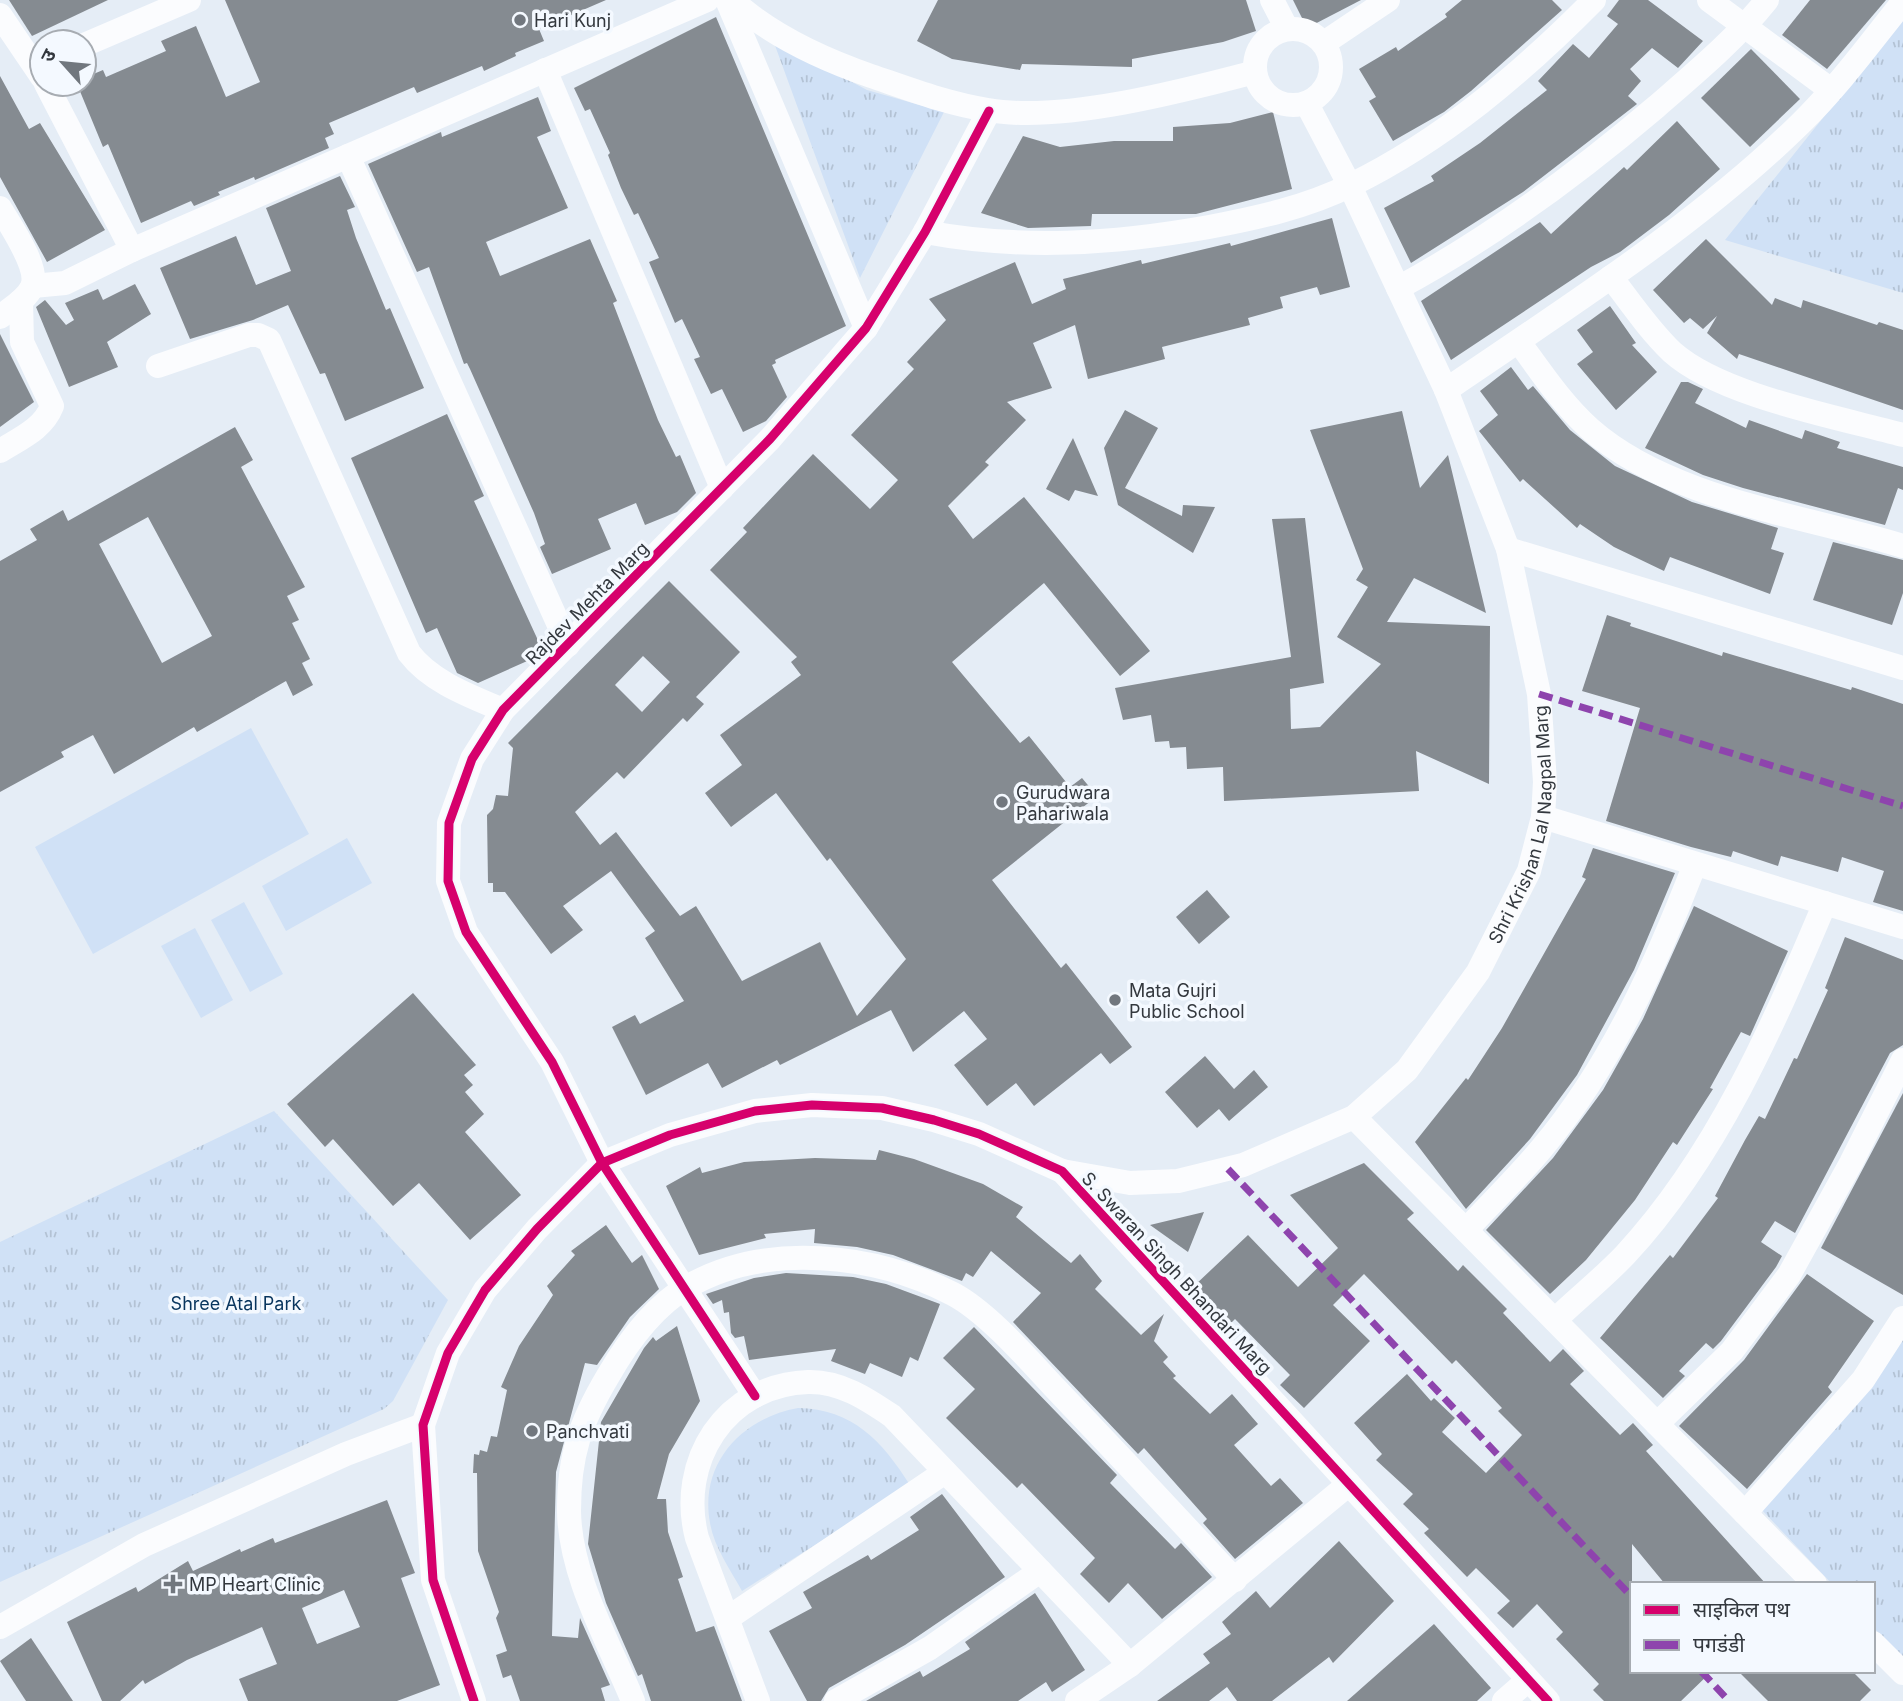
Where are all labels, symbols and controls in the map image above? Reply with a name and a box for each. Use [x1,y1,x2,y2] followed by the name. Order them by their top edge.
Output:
[534,10,611,31] place label: Hari Kunj
[512,12,528,28] marker: Hari Kunj
[28,28,98,98] north arrow
[36,45,61,66] text: उ
[521,537,653,669] street label: Rajdev Mehta Marg
[1484,705,1556,947] street label: Shri Krishan Lal Nagpal Marg
[1016,782,1110,824] place label: Gurudwara Pahariwala
[994,794,1010,810] marker: Gurudwara Pahariwala
[1129,980,1245,1022] place label: Mata Gujri Public School
[1107,992,1123,1008] marker: Mata Gujri Public School
[1078,1168,1276,1378] street label: S. Swaran Singh Bhandari Marg
[171,1293,302,1314] park label: Shree Atal Park
[546,1421,629,1442] place label: Panchvati
[524,1423,540,1439] marker: Panchvati
[163,1574,183,1594] marker: MP Heart Clinic
[189,1574,321,1595] place label: MP Heart Clinic
[1630,1582,1875,1673] legend
[1693,1597,1791,1622] text: साइकिल पथ
[1693,1632,1745,1657] text: पगडंडी

